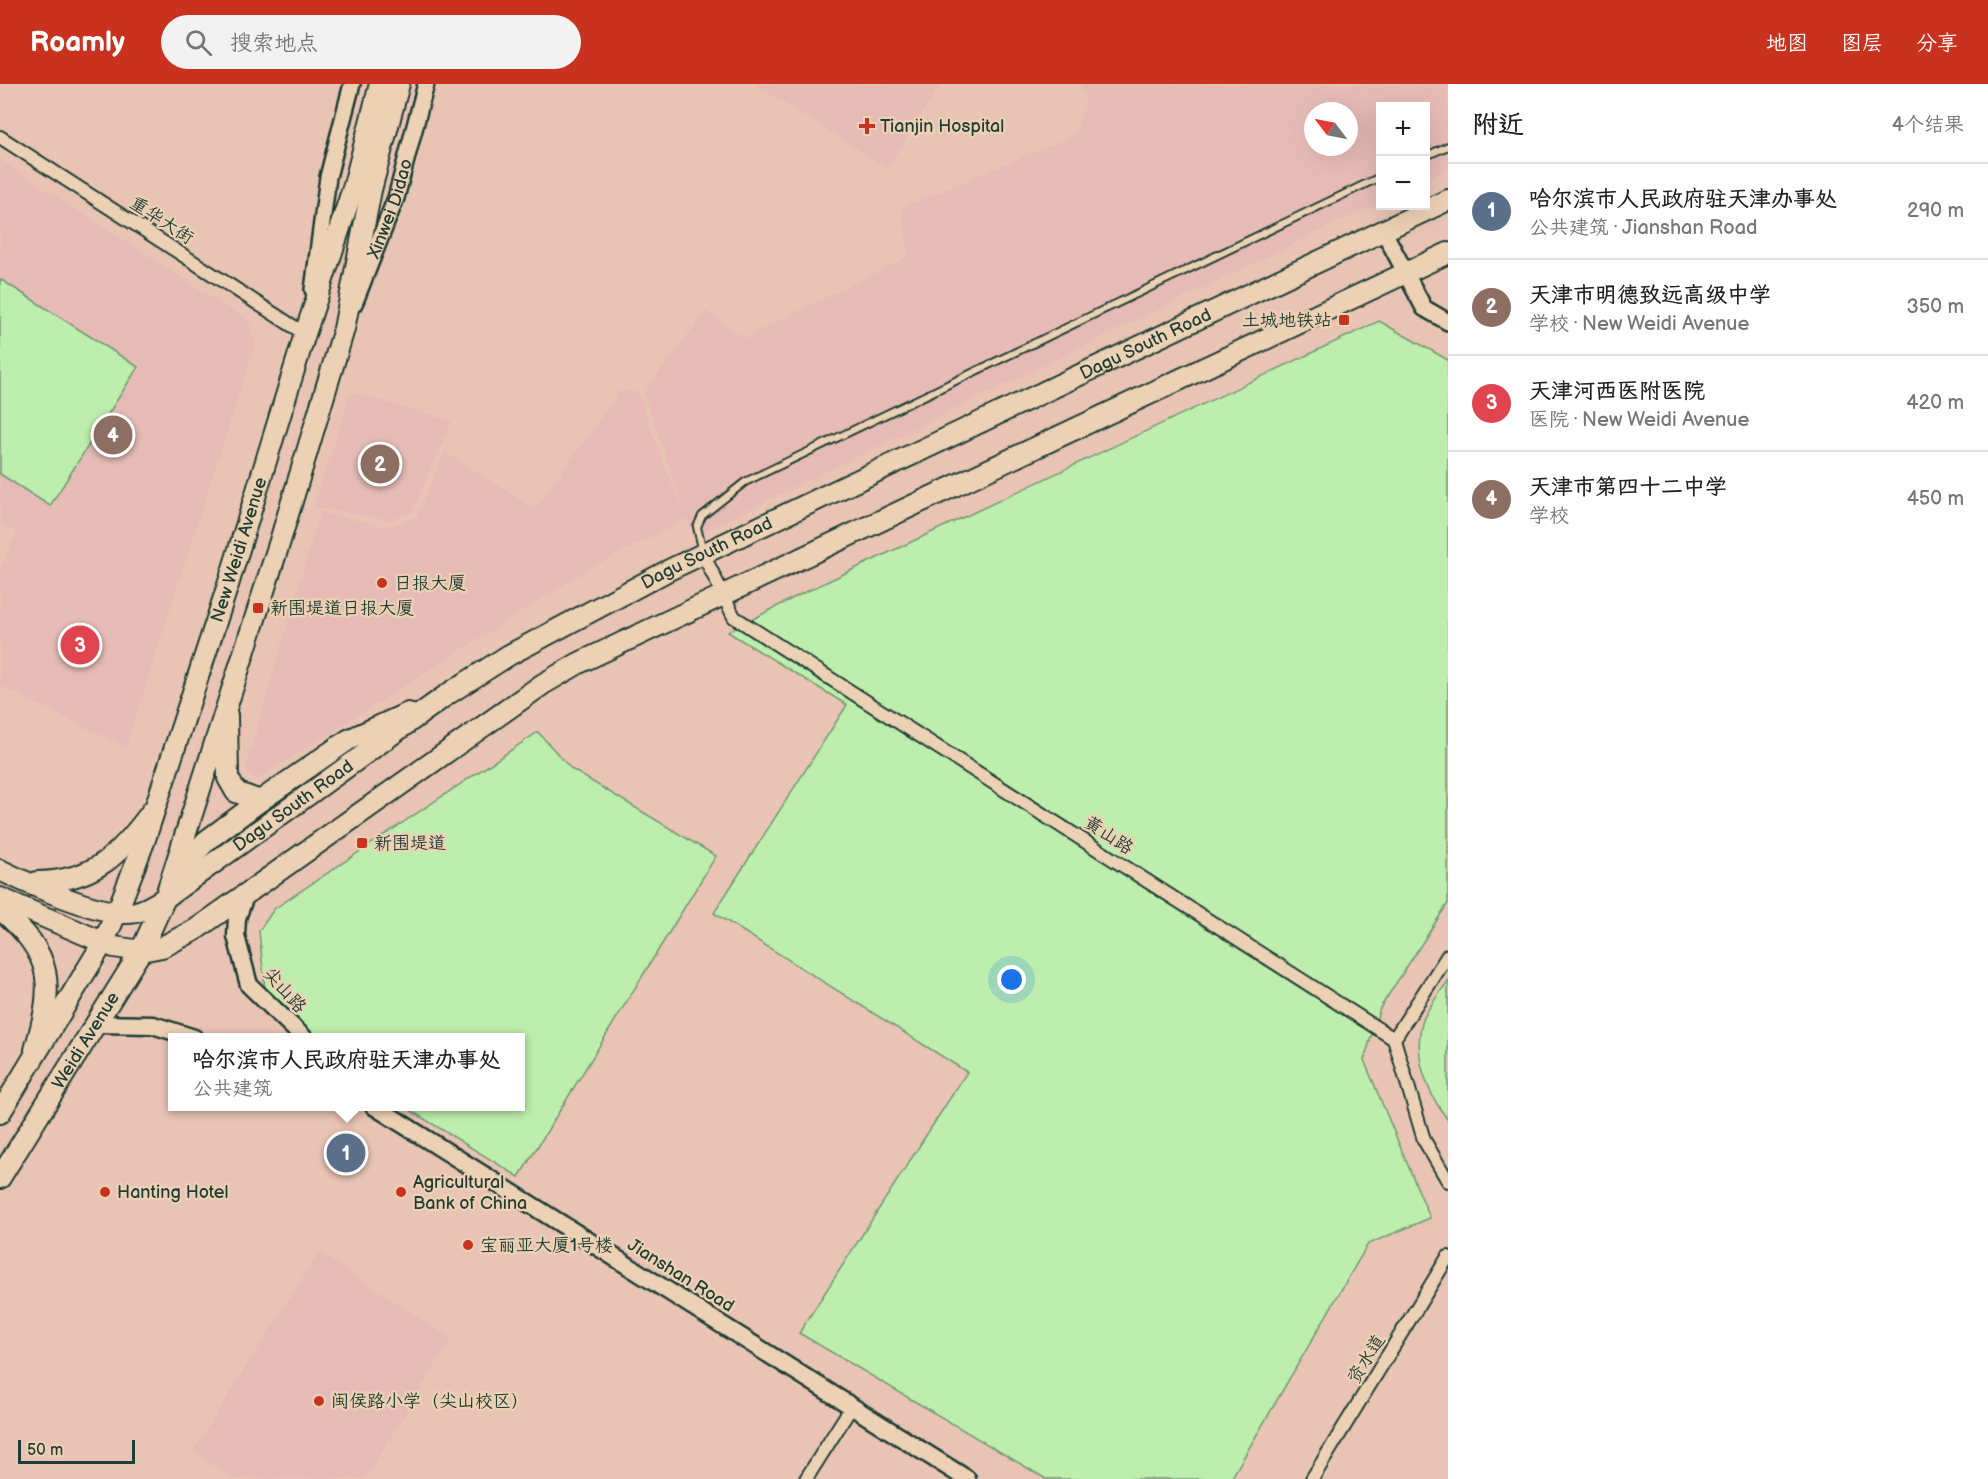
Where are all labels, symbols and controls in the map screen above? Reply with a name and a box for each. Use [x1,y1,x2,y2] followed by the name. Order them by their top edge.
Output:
[161,15,581,69] search box
[30,26,125,59] text: Roamly
[182,26,215,59] icon: search
[230,30,318,57] text: 搜索地点
[1766,31,1808,56] text: 地图
[1841,31,1883,56] text: 图层
[1916,31,1958,56] text: 分享
[1304,102,1358,156] north arrow
[1376,102,1430,210] map controls
[1376,102,1430,156] button: +
[1472,110,1524,141] text: 附近
[1892,113,1964,137] text: 4个结果
[880,116,1004,137] place label: Tianjin Hospital
[858,117,876,135] marker: Tianjin Hospital
[1376,156,1430,210] button: −
[363,157,417,263] street label: Xinwei Didao
[1529,186,1837,213] text: 哈尔滨市人民政府驻天津办事处
[126,192,198,249] street label: 重华大街
[1487,199,1496,223] text: 1
[1907,199,1964,223] text: 290 m
[1529,216,1757,240] text: 公共建筑 · Jianshan Road
[1529,282,1771,309] text: 天津市明德致远高级中学
[1486,295,1497,319] text: 2
[1907,295,1964,319] text: 350 m
[1077,304,1215,384] street label: Dagu South Road
[1242,310,1332,331] place label: 土城地铁站
[1529,312,1749,336] text: 学校 · New Weidi Avenue
[1337,313,1351,327] marker: 土城地铁站
[1529,378,1705,405] text: 天津河西医附医院
[1486,391,1497,415] text: 3
[1906,391,1964,415] text: 420 m
[1529,408,1749,432] text: 医院 · New Weidi Avenue
[94,412,132,458] pin: 4
[360,442,400,487] pin: 2
[1529,474,1727,501] text: 天津市第四十二中学
[207,475,271,625] street label: New Weidi Avenue
[1486,487,1497,511] text: 4
[1907,487,1964,511] text: 450 m
[1529,504,1569,528] text: 学校
[638,513,776,594] street label: Dagu South Road
[394,573,466,594] place label: 日报大厦
[375,576,389,590] marker: 日报大厦
[270,598,414,619] place label: 新围堤道日报大厦
[251,601,265,615] marker: 新围堤道日报大厦
[60,622,100,668] pin: 3
[229,756,357,856] street label: Dagu South Road
[1080,812,1137,859] street label: 黄山路
[374,833,446,854] place label: 新围堤道
[355,836,369,850] marker: 新围堤道
[259,963,310,1017] street label: 尖山路
[997,965,1026,994] your location
[48,988,124,1093] street label: Weidi Avenue
[168,1033,525,1111] popup
[192,1047,501,1074] text: 哈尔滨市人民政府驻天津办事处
[192,1077,272,1101] text: 公共建筑
[326,1130,366,1176] pin: 1
[413,1172,527,1214] place label: Agricultural Bank of China
[117,1182,228,1203] place label: Hanting Hotel
[98,1185,112,1199] marker: Hanting Hotel
[394,1185,408,1199] marker: Agricultural Bank of China
[623,1234,738,1317] street label: Jianshan Road
[480,1235,613,1256] place label: 宝丽亚大厦1号楼
[461,1238,475,1252] marker: 宝丽亚大厦1号楼
[1343,1331,1390,1388] street label: 资水道
[331,1391,529,1412] place label: 闽侯路小学（尖山校区）
[312,1394,326,1408] marker: 闽侯路小学（尖山校区）
[18,1437,135,1464] scale bar
[27,1441,63,1460] text: 50 m

